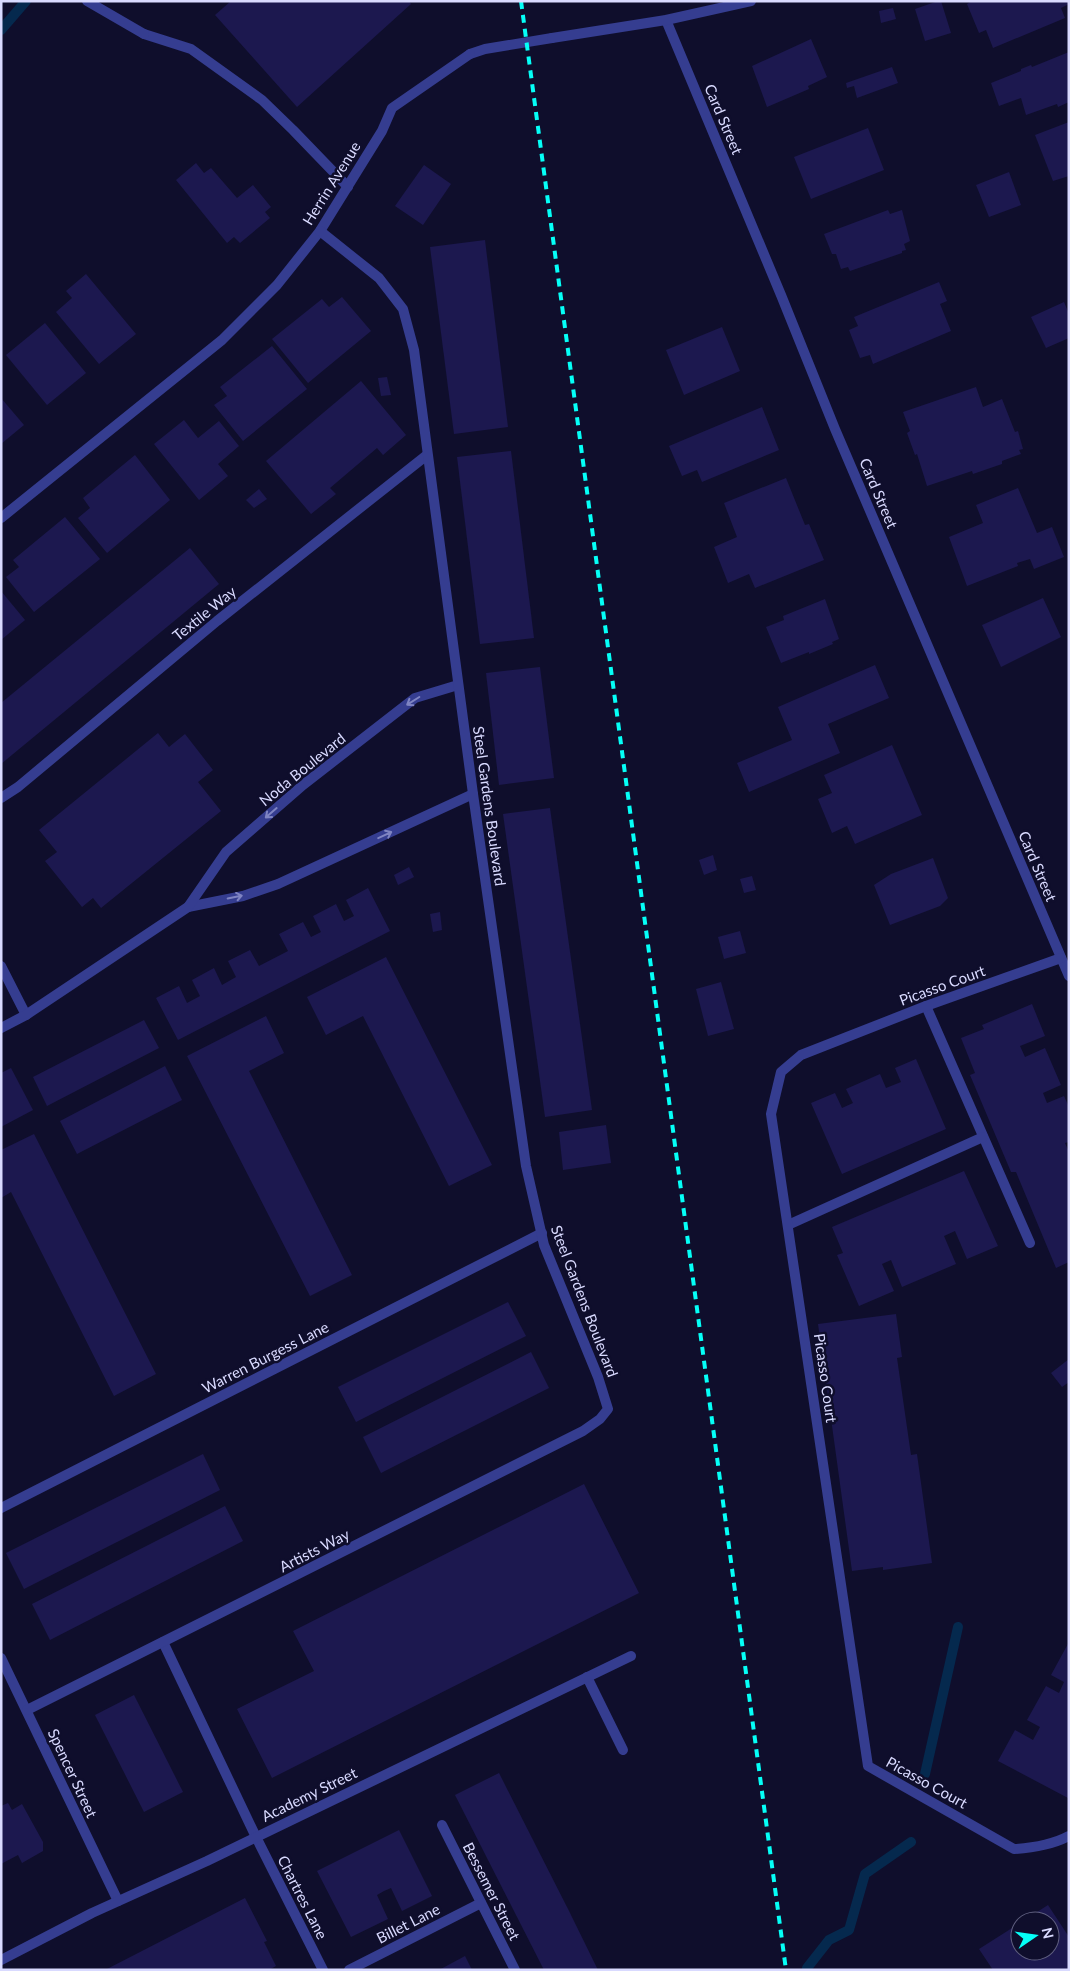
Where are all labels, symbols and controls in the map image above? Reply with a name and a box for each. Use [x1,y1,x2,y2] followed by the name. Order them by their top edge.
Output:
[701,81,747,157] street label: Card Street
[298,138,364,228] street label: Herrin Avenue
[856,455,902,531] street label: Card Street
[169,582,240,644] street label: Textile Way
[406,697,420,707] one-way arrow
[470,725,510,887] street label: Steel Gardens Boulevard
[255,729,349,809] street label: Noda Boulevard
[265,807,278,818] one-way arrow
[1015,828,1061,904] street label: Card Street
[377,829,392,839] one-way arrow
[227,892,243,901] one-way arrow
[897,961,988,1009] street label: Picasso Court
[548,1222,622,1380] street label: Steel Gardens Boulevard
[199,1317,332,1397] street label: Warren Burgess Lane
[811,1332,841,1424] street label: Picasso Court
[276,1524,352,1575] street label: Artists Way
[45,1726,102,1821] street label: Spencer Street
[883,1752,971,1812] street label: Picasso Court
[258,1763,360,1825] street label: Academy Street
[460,1839,525,1943] street label: Bessemer Street
[274,1852,332,1942] street label: Chartres Lane
[373,1899,443,1947] street label: Billet Lane
[1010,1911,1060,1961] north arrow
[1039,1926,1058,1940] text: N

